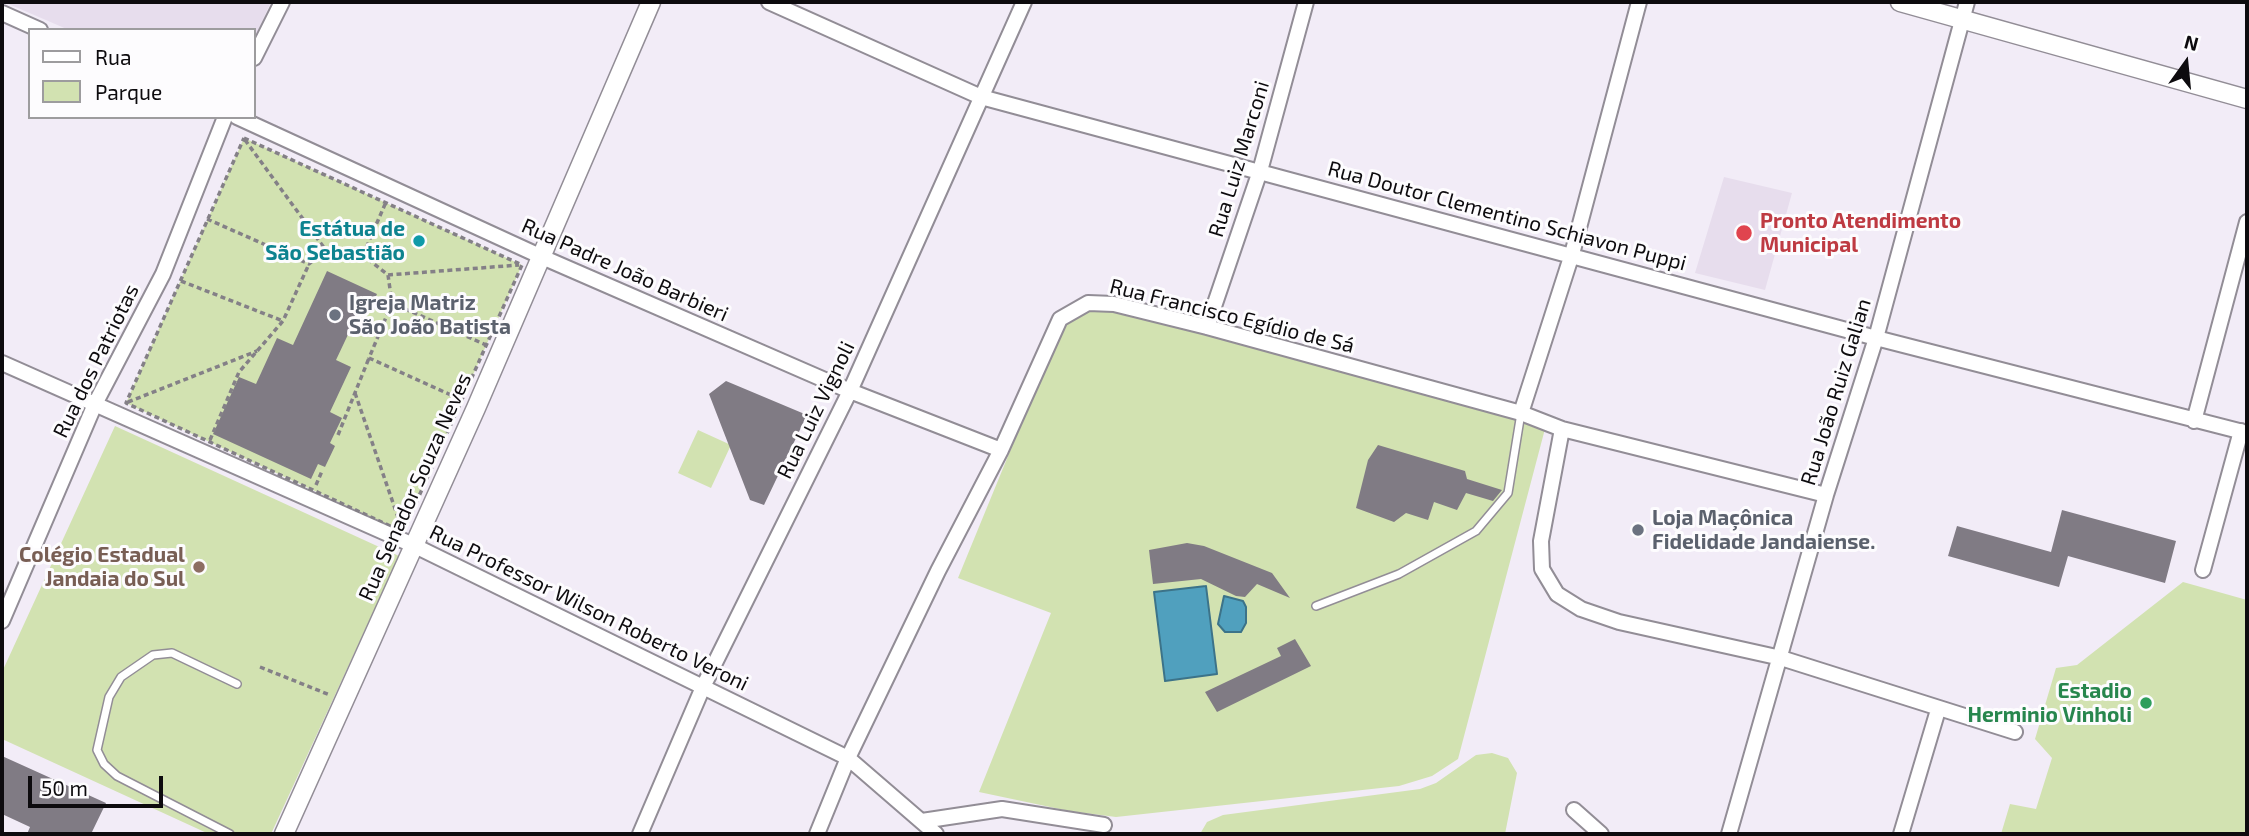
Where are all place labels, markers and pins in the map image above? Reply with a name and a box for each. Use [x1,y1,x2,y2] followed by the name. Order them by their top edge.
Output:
[1760,208,1961,258] place label: Pronto Atendimento Municipal
[265,216,405,266] place label: Estátua de São Sebastião
[1734,223,1754,243] marker: Pronto Atendimento Municipal
[411,233,427,249] marker: Estátua de São Sebastião
[349,290,511,340] place label: Igreja Matriz São João Batista
[327,307,343,323] marker: Igreja Matriz São João Batista
[1652,505,1875,555] place label: Loja Maçônica Fidelidade Jandaiense.
[1630,522,1646,538] marker: Loja Maçônica Fidelidade Jandaiense.
[19,542,185,592] place label: Colégio Estadual Jandaia do Sul
[191,559,207,575] marker: Colégio Estadual Jandaia do Sul
[1967,678,2132,728] place label: Estadio Herminio Vinholi
[2138,695,2154,711] marker: Estadio Herminio Vinholi

